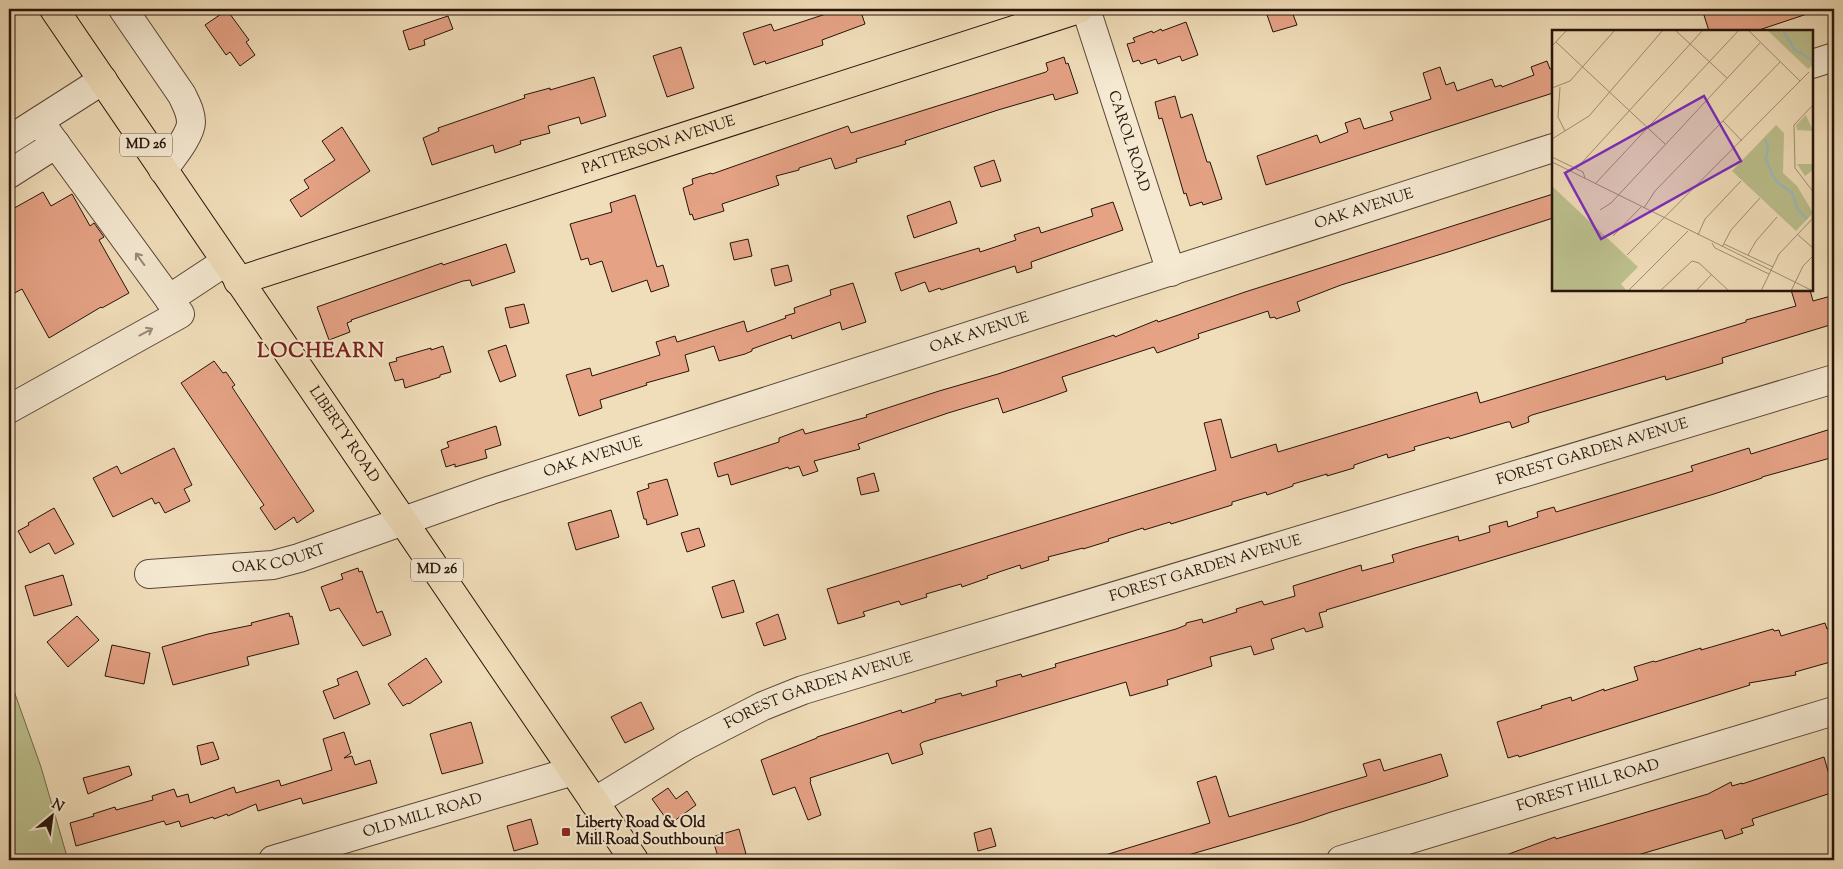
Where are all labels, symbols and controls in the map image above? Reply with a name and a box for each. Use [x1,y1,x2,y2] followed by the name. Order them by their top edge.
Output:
[1552,30,1813,291] inset map
[1103,88,1155,195] street label: CAROL ROAD
[579,110,738,180] street label: PATTERSON AVENUE
[120,134,172,156] road number: MD 26
[1312,183,1416,235] street label: OAK AVENUE
[135,253,145,267] one-way arrow
[927,307,1032,358] street label: OAK AVENUE
[139,327,154,337] one-way arrow
[257,338,385,367] district label: LOCHEARN
[304,382,385,487] street label: LIBERTY ROAD
[1494,413,1691,491] street label: FOREST GARDEN AVENUE
[541,431,645,483] street label: OAK AVENUE
[1107,530,1304,607] street label: FOREST GARDEN AVENUE
[231,539,329,578] street label: OAK COURT
[411,558,463,582] road number: MD 26
[721,647,915,735] street label: FOREST GARDEN AVENUE
[1514,754,1662,817] street label: FOREST HILL ROAD
[360,788,485,843] street label: OLD MILL ROAD
[28,792,78,842] north arrow
[48,795,67,818] text: N
[576,813,725,851] place label: Liberty Road & Old Mill Road Southbound
[560,826,572,838] marker: Liberty Road & Old Mill Road Southbound

